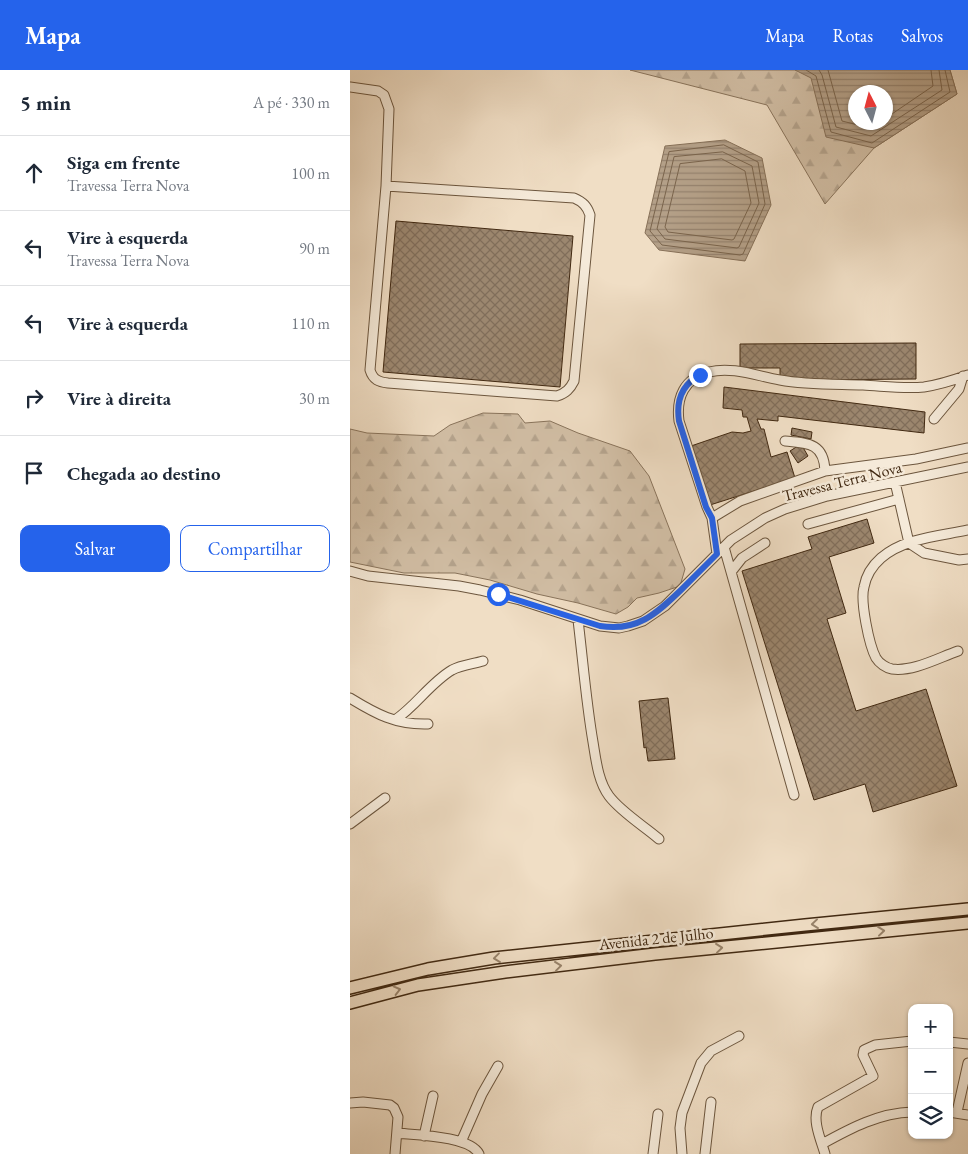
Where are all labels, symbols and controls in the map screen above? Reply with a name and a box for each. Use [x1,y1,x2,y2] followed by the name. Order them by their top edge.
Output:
[25,20,81,51] text: Mapa
[765,24,805,47] text: Mapa
[833,24,873,47] text: Rotas
[901,24,943,47] text: Salvos
[848,85,893,130] north arrow
[20,89,71,116] text: 5 min
[253,92,330,113] text: A pé · 330 m
[67,150,180,175] text: Siga em frente
[20,159,48,187] icon: ahead
[291,163,330,184] text: 100 m
[67,175,189,196] text: Travessa Terra Nova
[67,225,188,250] text: Vire à esquerda
[20,234,48,262] icon: left
[299,238,330,259] text: 90 m
[67,250,189,271] text: Travessa Terra Nova
[20,309,48,337] icon: left
[67,311,188,336] text: Vire à esquerda
[291,313,330,334] text: 110 m
[689,364,712,387] route end
[20,384,48,412] icon: right
[67,386,171,411] text: Vire à direita
[299,388,330,409] text: 30 m
[780,456,905,506] street label: Travessa Terra Nova
[20,459,48,487] icon: arrive
[67,461,221,486] text: Chegada ao destino
[20,525,170,572] button: Salvar
[180,525,330,572] button: Compartilhar
[487,583,510,606] route start
[811,918,819,929] one-way arrow
[597,922,714,955] street label: Avenida 2 de Julho
[877,926,885,937] one-way arrow
[715,942,723,953] one-way arrow
[492,952,500,963] one-way arrow
[554,961,562,972] one-way arrow
[393,985,402,996] one-way arrow
[908,1004,953,1139] map controls
[908,1004,953,1049] button: +
[908,1049,953,1094] button: −
[908,1094,953,1139] button: layers

